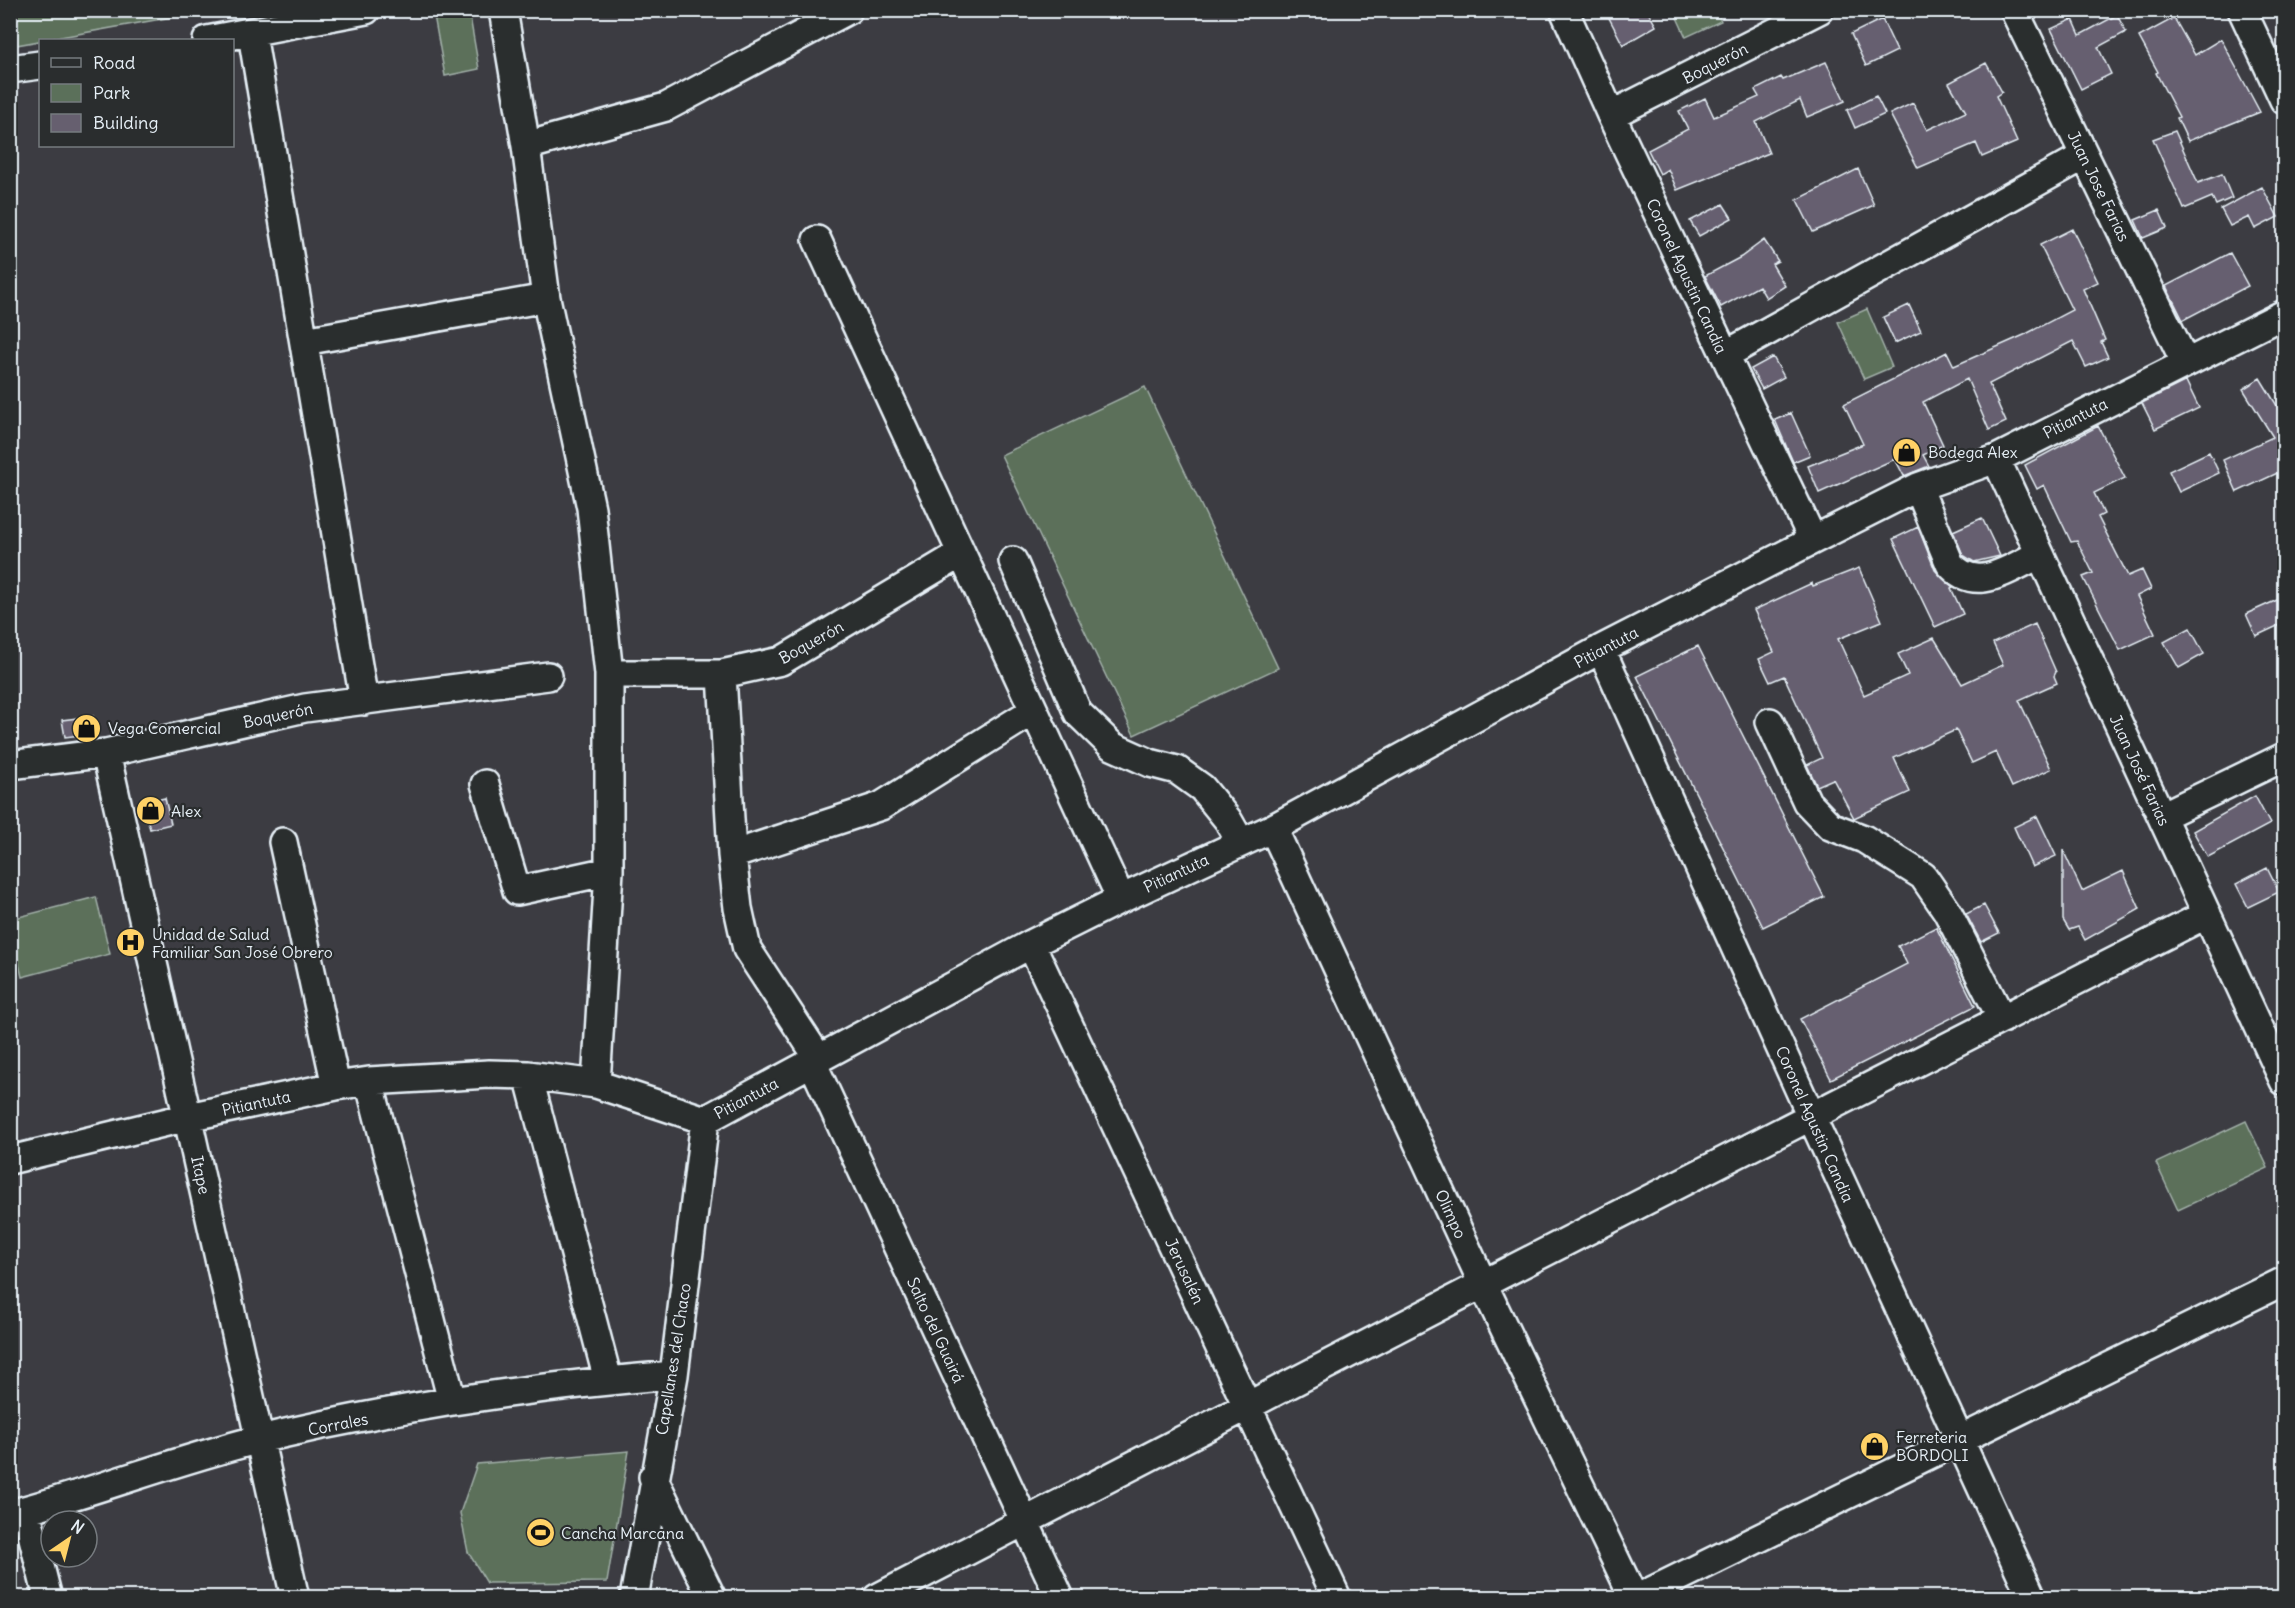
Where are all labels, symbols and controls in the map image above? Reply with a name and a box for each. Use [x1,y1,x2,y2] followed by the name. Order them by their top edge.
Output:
[1679,38,1751,88] street label: Boquerón
[39,39,234,147] legend
[93,51,136,74] text: Road
[93,81,130,104] text: Park
[93,111,158,134] text: Building
[2064,128,2134,244] street label: Juan Jose Farias
[1642,195,1732,357] street label: Coronel Agustin Candia
[2039,393,2111,443] street label: Pitiantuta
[1891,436,1923,468] shop icon: Bodega Alex
[1928,442,2018,462] place label: Bodega Alex
[775,616,847,668] street label: Boquerón
[1571,622,1641,672] street label: Pitiantuta
[241,698,315,732] street label: Boquerón
[2106,711,2174,829] street label: Juan José Farias
[71,712,103,744] shop icon: Vega Comercial
[108,718,221,738] place label: Vega Comercial
[134,795,166,827] shop icon: Alex
[171,801,201,821] place label: Alex
[1140,849,1212,897] street label: Pitiantuta
[152,924,333,962] place label: Unidad de Salud Familiar San José Obrero
[115,927,147,959] hospital icon: Unidad de Salud Familiar San José Obrero
[1772,1043,1858,1205] street label: Coronel Agustin Candia
[711,1073,781,1123] street label: Pitiantuta
[220,1086,292,1120] street label: Pitiantuta
[187,1154,215,1196] street label: Itape
[1431,1186,1471,1242] street label: Olimpo
[1161,1235,1209,1307] street label: Jerusalén
[903,1274,969,1386] street label: Salto del Guairá
[651,1282,695,1436] street label: Capellanes del Chaco
[306,1408,370,1440] street label: Corrales
[1896,1427,1968,1465] place label: Ferreteria BORDOLI
[1859,1430,1891,1462] shop icon: Ferreteria BORDOLI
[39,1509,99,1569] north arrow
[67,1515,88,1538] text: N
[524,1517,556,1549] sports icon: Cancha Marcana
[561,1523,684,1543] place label: Cancha Marcana

